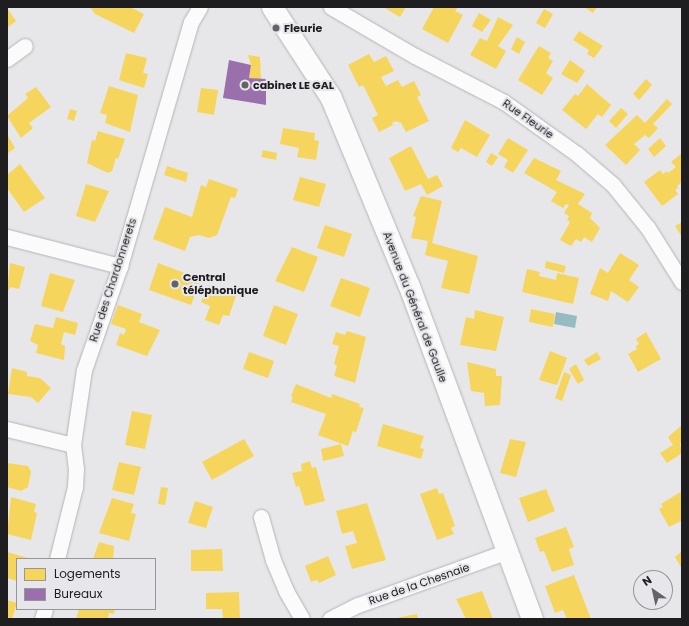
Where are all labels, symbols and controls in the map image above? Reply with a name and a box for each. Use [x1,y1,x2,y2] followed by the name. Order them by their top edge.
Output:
[284,21,322,35] place label: Fleurie
[271,23,281,33] marker: Fleurie
[253,78,334,92] place label: cabinet LE GAL
[240,80,250,90] marker: cabinet LE GAL
[500,97,556,141] street label: Rue Fleurie
[87,216,139,344] street label: Rue des Chardonnerets
[380,230,450,384] street label: Avenue du Général de Gaulle
[183,271,258,297] place label: Central téléphonique
[170,279,180,289] marker: Central téléphonique
[16,558,156,610] legend
[367,561,471,607] street label: Rue de la Chesnaie
[54,565,121,582] text: Logements
[633,570,673,610] north arrow
[639,572,655,590] text: N
[54,585,103,602] text: Bureaux

